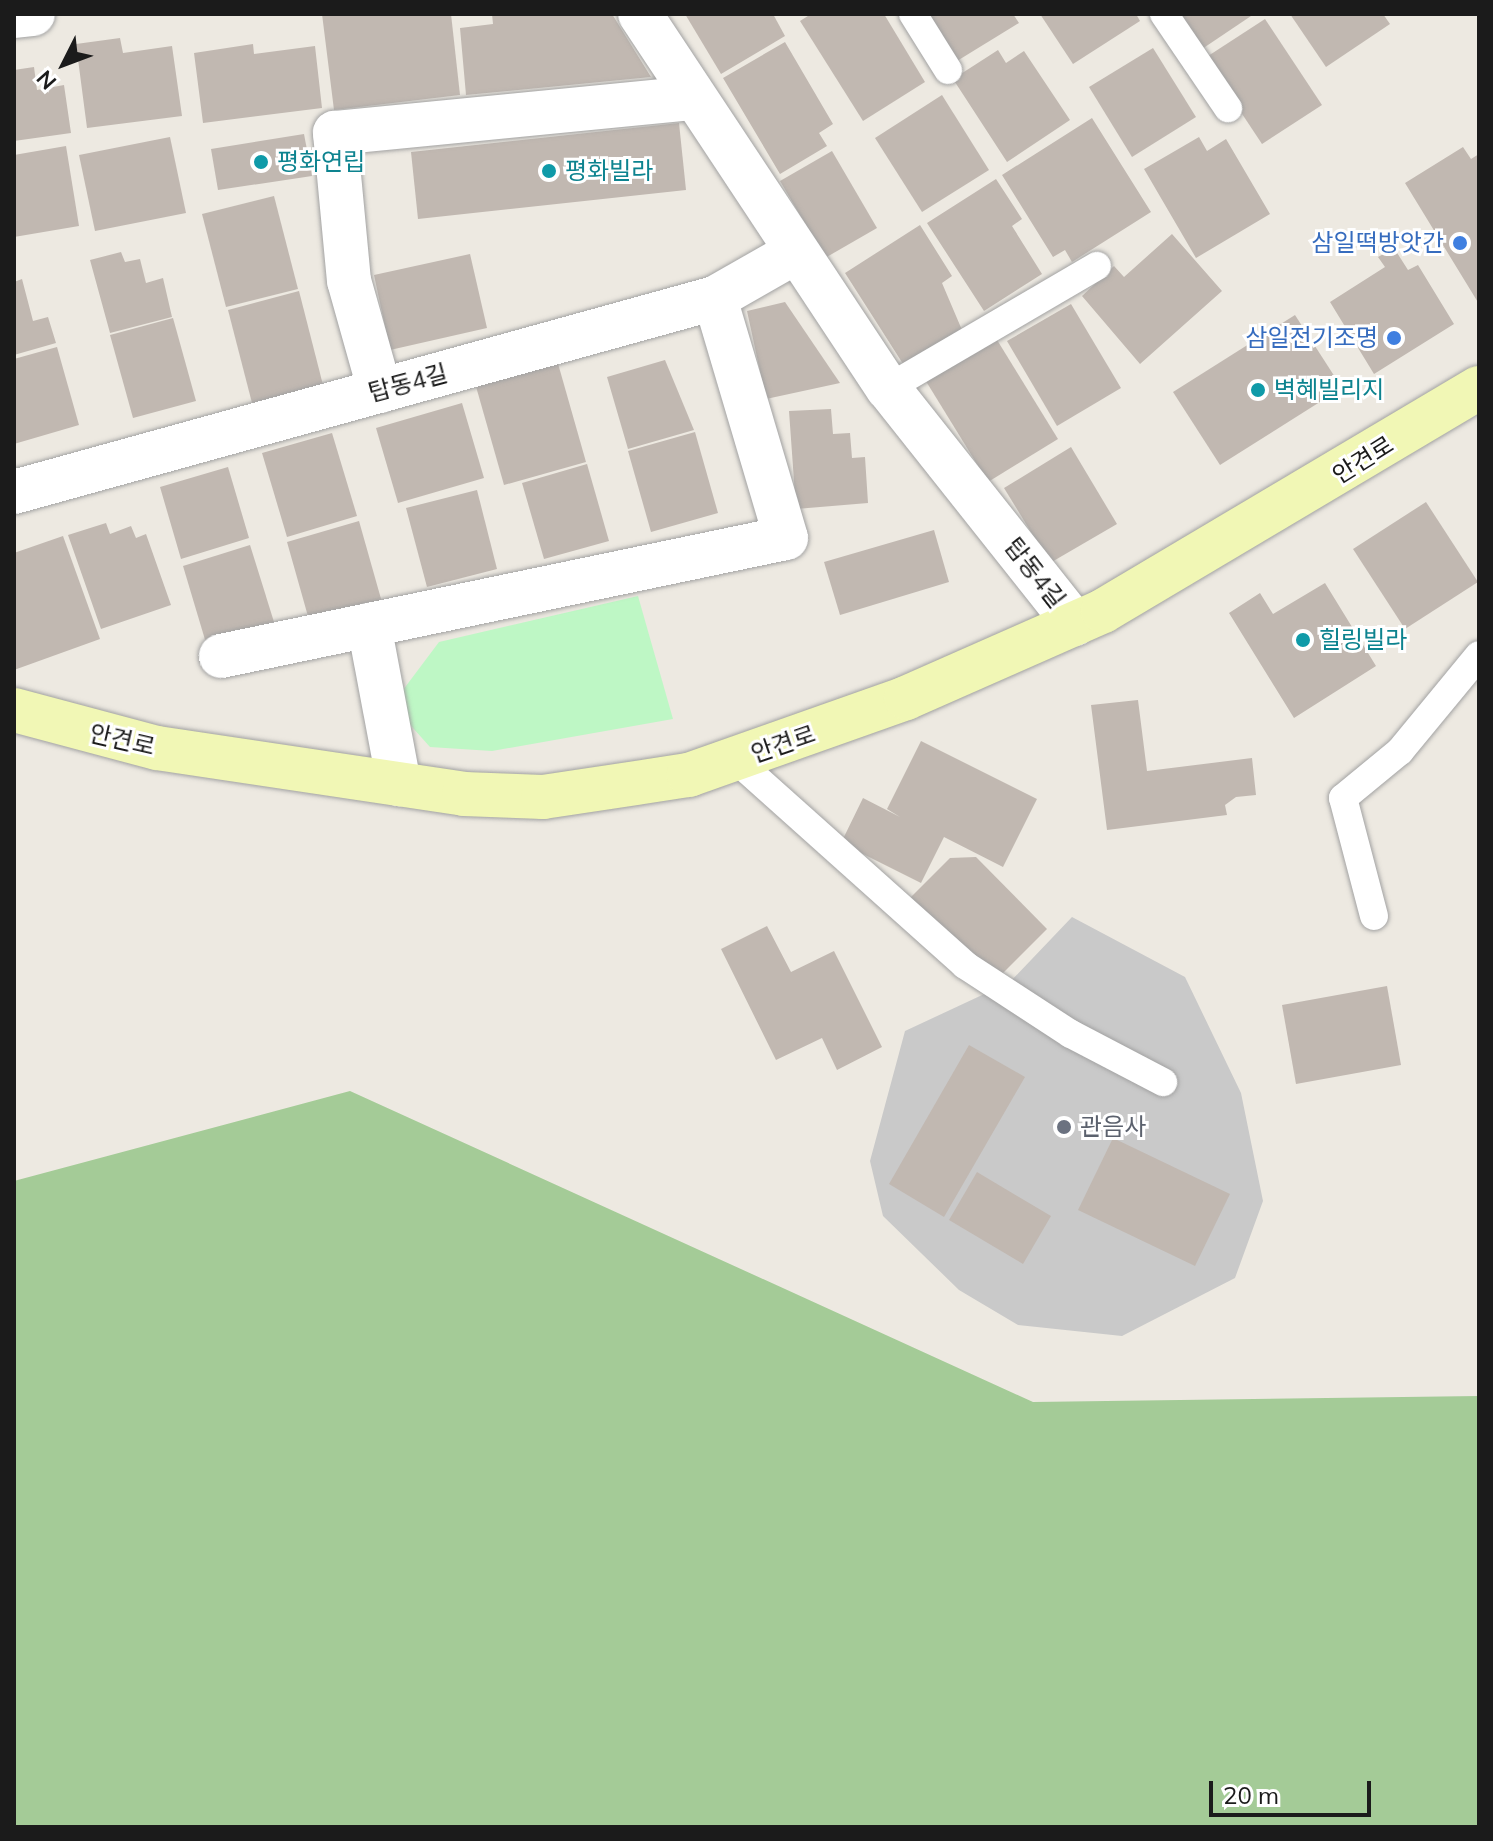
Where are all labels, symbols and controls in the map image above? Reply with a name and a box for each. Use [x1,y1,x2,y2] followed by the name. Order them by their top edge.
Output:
[24,24,104,104] north arrow
[30,65,62,96] text: N
[277,148,365,176] place label: 평화연립
[252,153,270,171] marker: 평화연립
[565,157,653,185] place label: 평화빌라
[540,162,558,180] marker: 평화빌라
[1312,229,1444,257] place label: 삼일떡방앗간
[1451,234,1469,252] marker: 삼일떡방앗간
[1246,324,1378,352] place label: 삼일전기조명
[1385,329,1403,347] marker: 삼일전기조명
[365,359,451,407] street label: 탑동4길
[1274,376,1384,404] place label: 벽혜빌리지
[1249,381,1267,399] marker: 벽혜빌리지
[1327,430,1399,490] street label: 안견로
[999,532,1071,614] street label: 탑동4길
[1319,626,1407,654] place label: 힐링빌라
[1294,631,1312,649] marker: 힐링빌라
[86,719,158,761] street label: 안견로
[747,720,819,768] street label: 안견로
[1080,1113,1146,1141] place label: 관음사
[1055,1118,1073,1136] marker: 관음사
[1213,1765,1375,1815] scale bar
[1223,1780,1279,1810] text: 20 m

